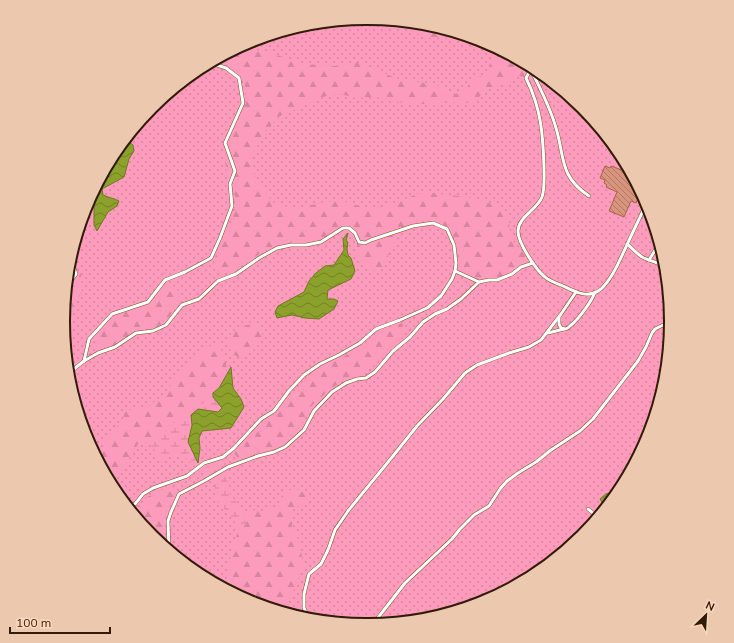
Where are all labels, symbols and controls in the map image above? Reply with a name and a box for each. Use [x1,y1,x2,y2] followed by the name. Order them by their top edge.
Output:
[686,595,726,635] north arrow
[704,598,717,614] text: N
[10,609,110,635] scale bar
[16,615,51,630] text: 100 m

